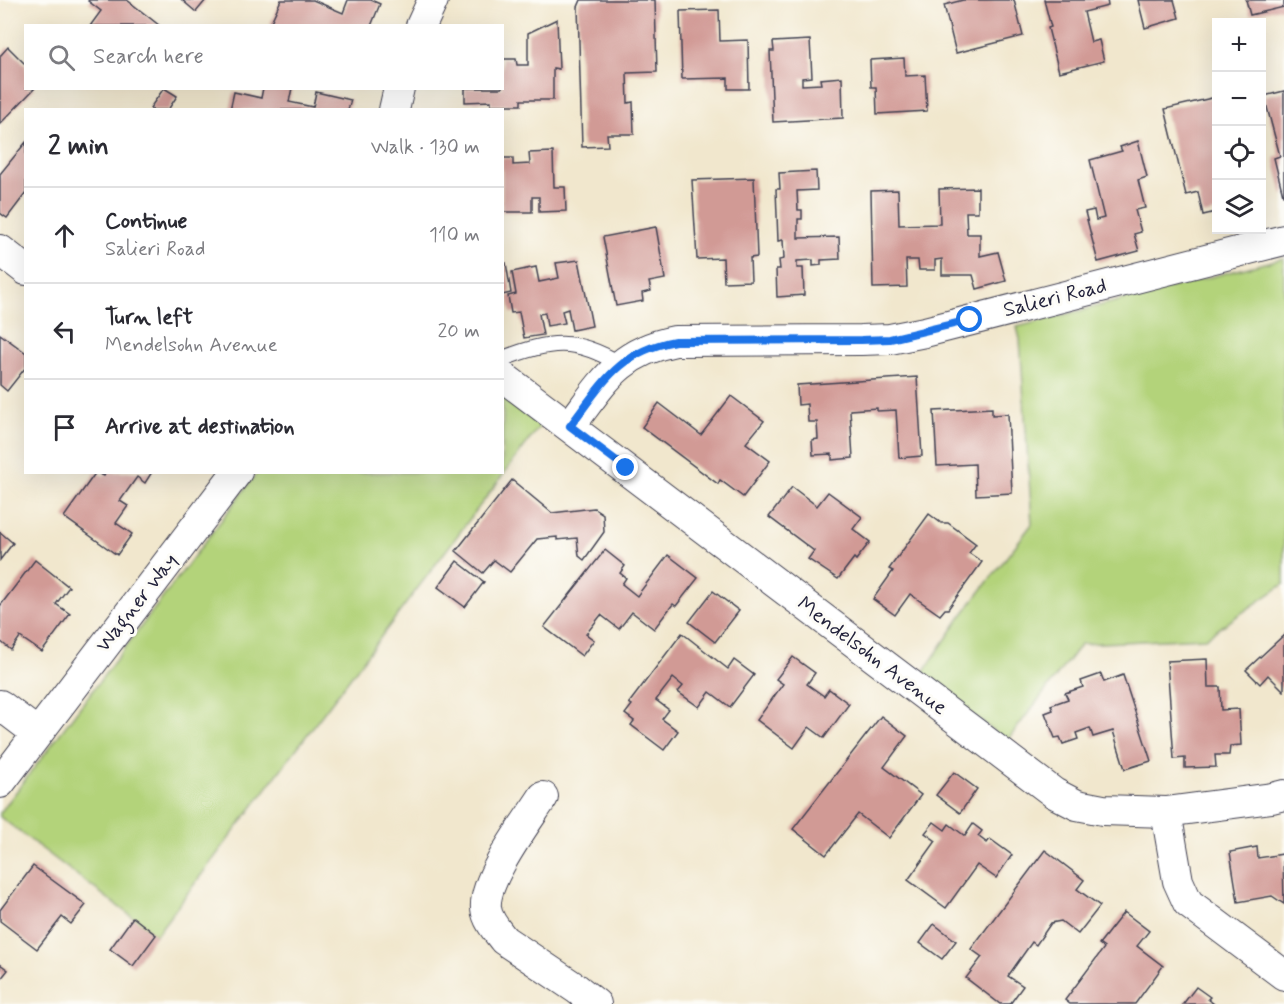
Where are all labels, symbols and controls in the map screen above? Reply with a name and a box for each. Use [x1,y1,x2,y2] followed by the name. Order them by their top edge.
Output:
[1212,18,1266,234] map controls
[1212,18,1266,72] button: +
[24,24,504,90] search box
[45,41,78,74] icon: search
[93,43,204,71] text: Search here
[1212,72,1266,126] button: −
[1212,126,1266,180] button: locate
[48,130,109,164] text: 2 min
[371,134,480,161] text: Walk · 130 m
[1212,180,1266,234] button: layers
[105,208,187,236] text: Continue
[48,219,81,252] icon: ahead
[429,222,480,249] text: 110 m
[105,236,205,263] text: Salieri Road
[1000,272,1110,324] street label: Salieri Road
[105,304,193,332] text: Turn left
[956,306,982,332] route start
[48,315,81,348] icon: left
[437,318,480,345] text: 20 m
[105,332,278,359] text: Mendelsohn Avenue
[48,411,81,444] icon: arrive
[105,413,295,441] text: Arrive at destination
[612,454,638,480] route end
[90,548,186,659] street label: Wagner Way
[791,590,953,722] street label: Mendelsohn Avenue

